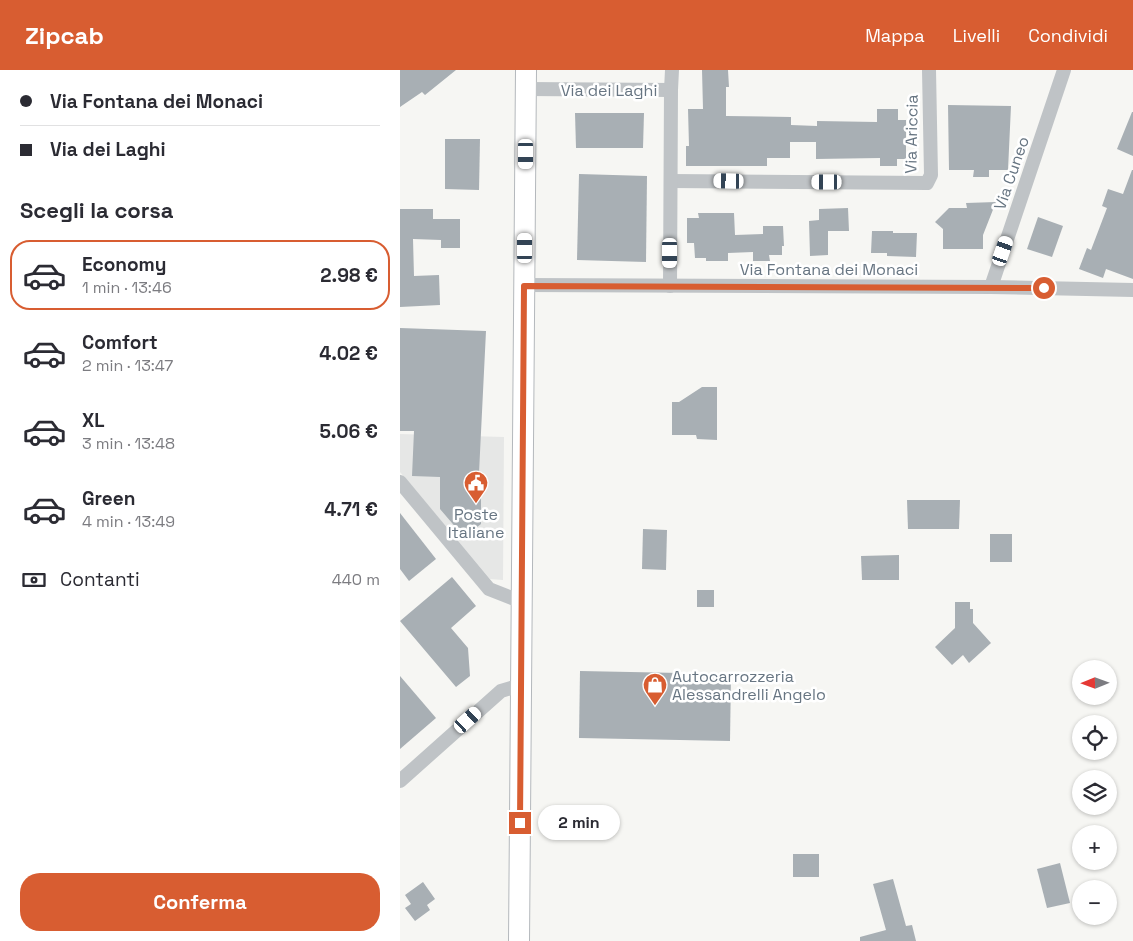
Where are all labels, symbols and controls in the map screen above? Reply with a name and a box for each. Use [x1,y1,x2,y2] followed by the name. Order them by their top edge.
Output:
[25,20,104,51] text: Zipcab
[865,24,925,47] text: Mappa
[953,24,1000,47] text: Livelli
[1028,24,1108,47] text: Condividi
[561,80,657,101] street label: Via dei Laghi
[50,89,263,114] text: Via Fontana dei Monaci
[900,94,923,174] street label: Via Ariccia
[989,134,1034,213] street label: Via Cuneo
[50,137,166,162] text: Via dei Laghi
[518,139,533,169] car
[713,173,744,189] car
[812,175,842,190] car
[20,196,173,224] text: Scegli la corsa
[517,233,532,263] car
[991,234,1014,268] car
[662,238,677,268] car
[82,252,166,277] text: Economy
[22,253,67,298] icon: car
[740,259,918,280] street label: Via Fontana dei Monaci
[320,263,378,288] text: 2.98 €
[82,277,172,298] text: 1 min · 13:46
[1033,277,1055,299] route start
[82,330,158,355] text: Comfort
[22,331,67,376] icon: car
[319,341,378,366] text: 4.02 €
[82,355,173,376] text: 2 min · 13:47
[82,408,105,433] text: XL
[22,409,67,454] icon: car
[319,419,378,444] text: 5.06 €
[82,433,175,454] text: 3 min · 13:48
[463,470,489,504] public building icon: Poste Italiane
[82,486,135,511] text: Green
[22,487,67,532] icon: car
[324,497,378,522] text: 4.71 €
[448,504,504,543] place label: Poste Italiane
[82,511,175,532] text: 4 min · 13:49
[20,566,48,594] icon: cash
[60,567,140,592] text: Contanti
[332,569,380,590] text: 440 m
[1072,660,1118,705] north arrow
[1072,660,1117,925] map controls
[672,666,826,705] place label: Autocarrozzeria Alessandrelli Angelo
[642,672,668,706] shop icon: Autocarrozzeria Alessandrelli Angelo
[451,704,484,736] car
[1072,715,1117,760] button: locate
[1072,770,1117,815] button: layers
[538,806,620,840] callout: 2 min
[509,812,531,834] route end
[558,812,600,833] text: 2 min
[1072,825,1117,870] button: +
[20,873,380,931] button: Conferma
[1072,880,1117,925] button: −

